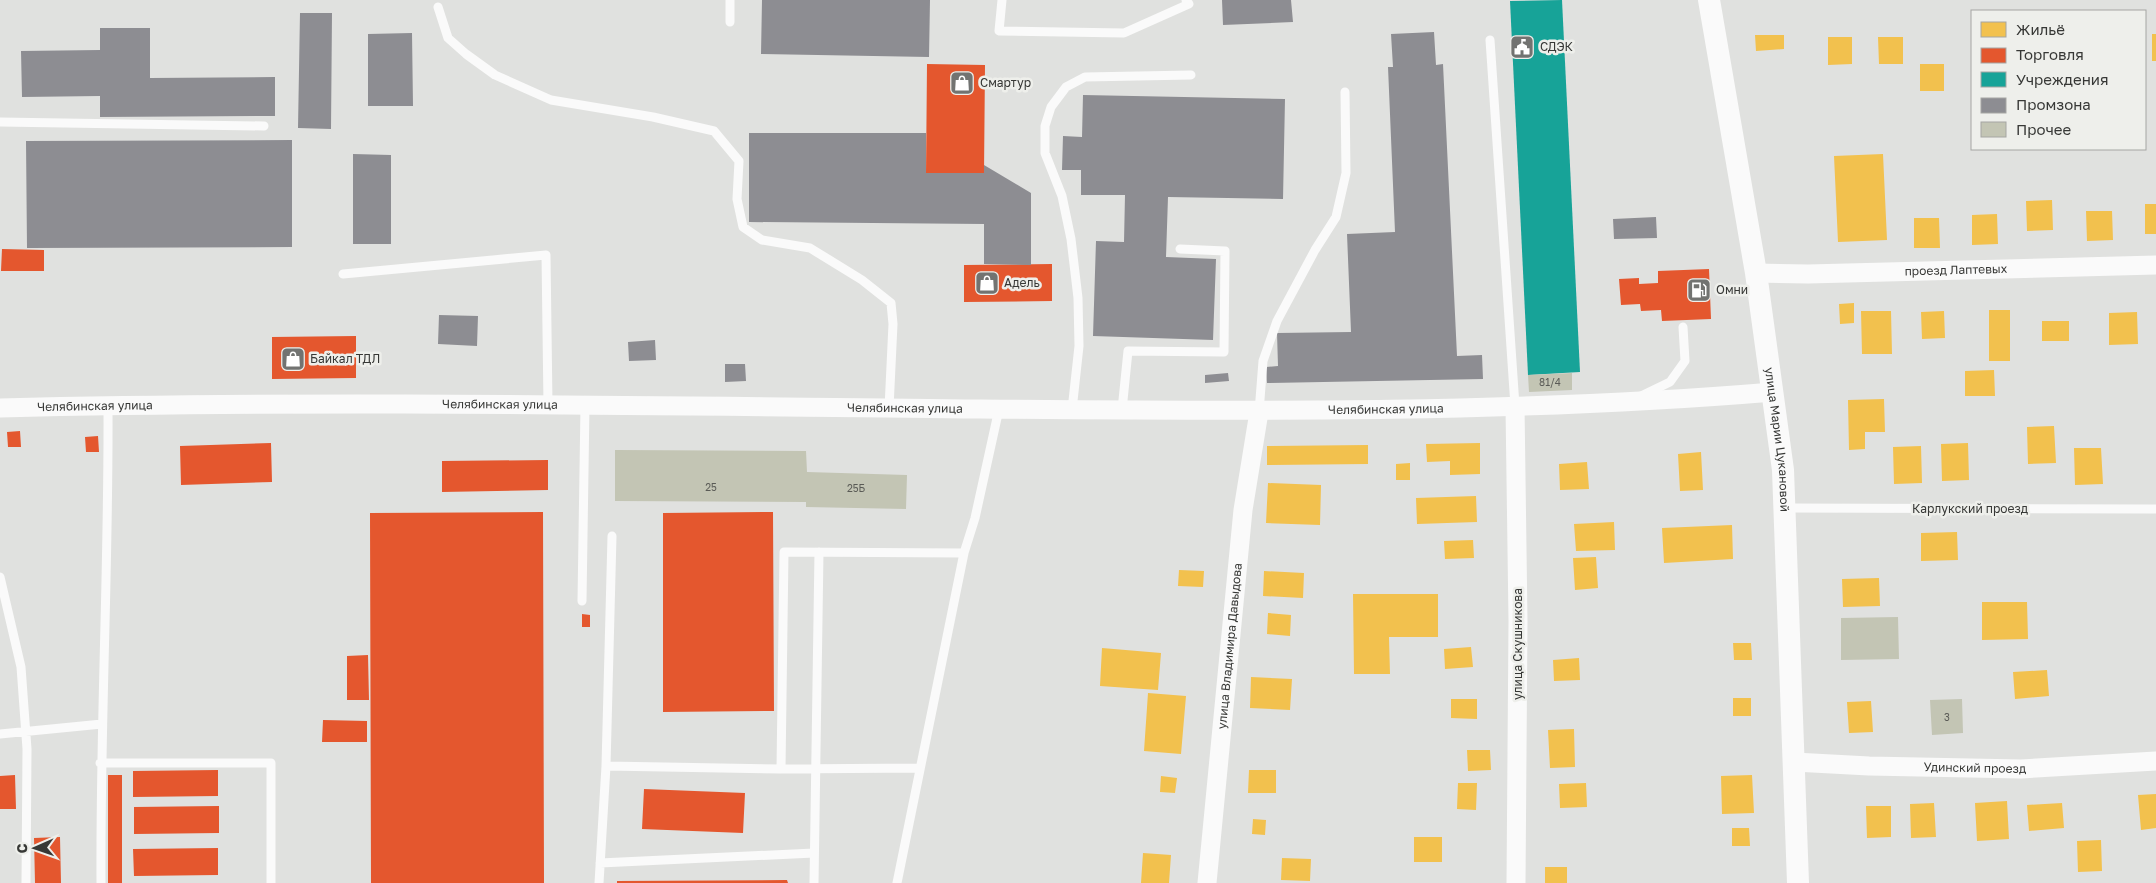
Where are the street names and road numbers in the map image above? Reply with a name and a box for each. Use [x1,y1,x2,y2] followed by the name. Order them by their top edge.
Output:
[1904,261,2008,279] street label: проезд Лаптевых
[1762,366,1793,512] street label: улица Марии Цукановой
[442,396,558,412] street label: Челябинская улица
[37,397,153,414] street label: Челябинская улица
[847,400,963,416] street label: Челябинская улица
[1328,400,1444,417] street label: Челябинская улица
[1912,501,2028,516] street label: Карлукский проезд
[1214,562,1245,730] street label: улица Владимира Давыдова
[1510,588,1525,700] street label: улица Скушникова
[1924,759,2027,776] street label: Удинский проезд

